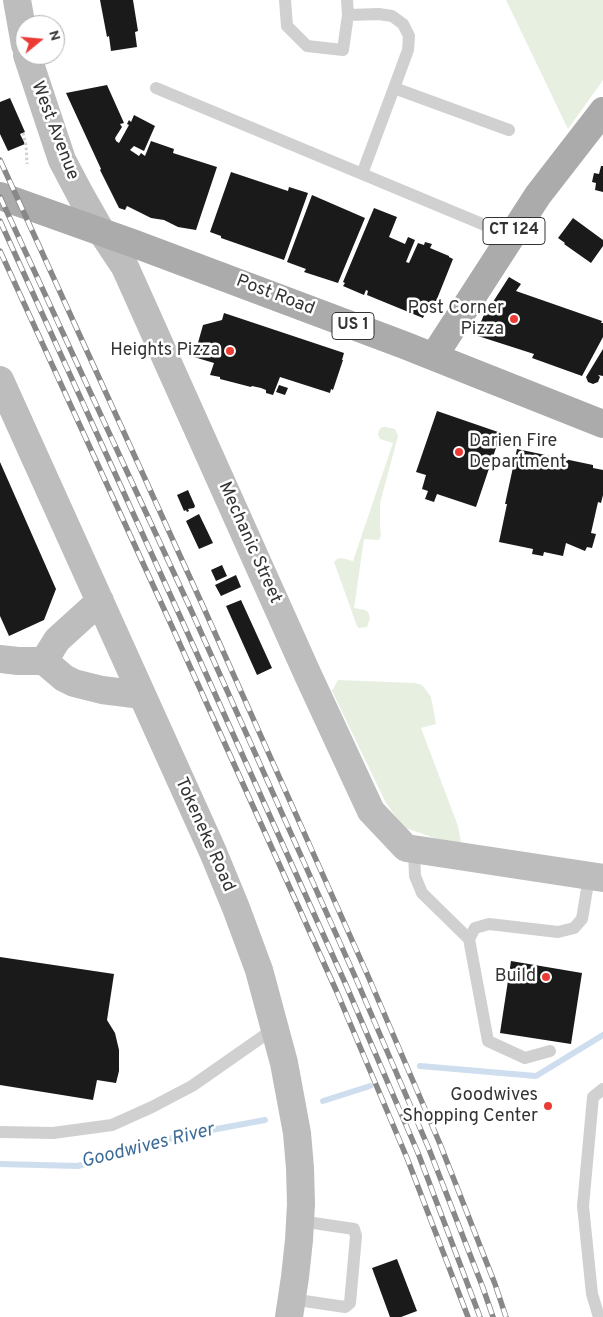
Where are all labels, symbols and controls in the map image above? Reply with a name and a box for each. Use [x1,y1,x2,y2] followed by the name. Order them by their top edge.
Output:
[15,15,65,65] north arrow
[44,28,63,43] text: N
[25,79,83,183] street label: West Avenue
[483,218,545,245] road number: CT 124
[233,271,317,321] street label: Post Road
[408,298,504,340] place label: Post Corner Pizza
[332,312,374,340] road number: US 1
[508,313,520,325] marker: Post Corner Pizza
[110,340,220,362] place label: Heights Pizza
[224,345,236,357] marker: Heights Pizza
[469,431,566,474] place label: Darien Fire Department
[453,446,465,458] marker: Darien Fire Department
[213,479,285,607] street label: Mechanic Street
[169,775,239,895] street label: Tokeneke Road
[495,966,536,988] place label: Build
[540,971,552,983] marker: Build
[402,1085,538,1128] place label: Goodwives Shopping Center
[542,1100,554,1112] marker: Goodwives Shopping Center
[79,1120,217,1174] water label: Goodwives River

